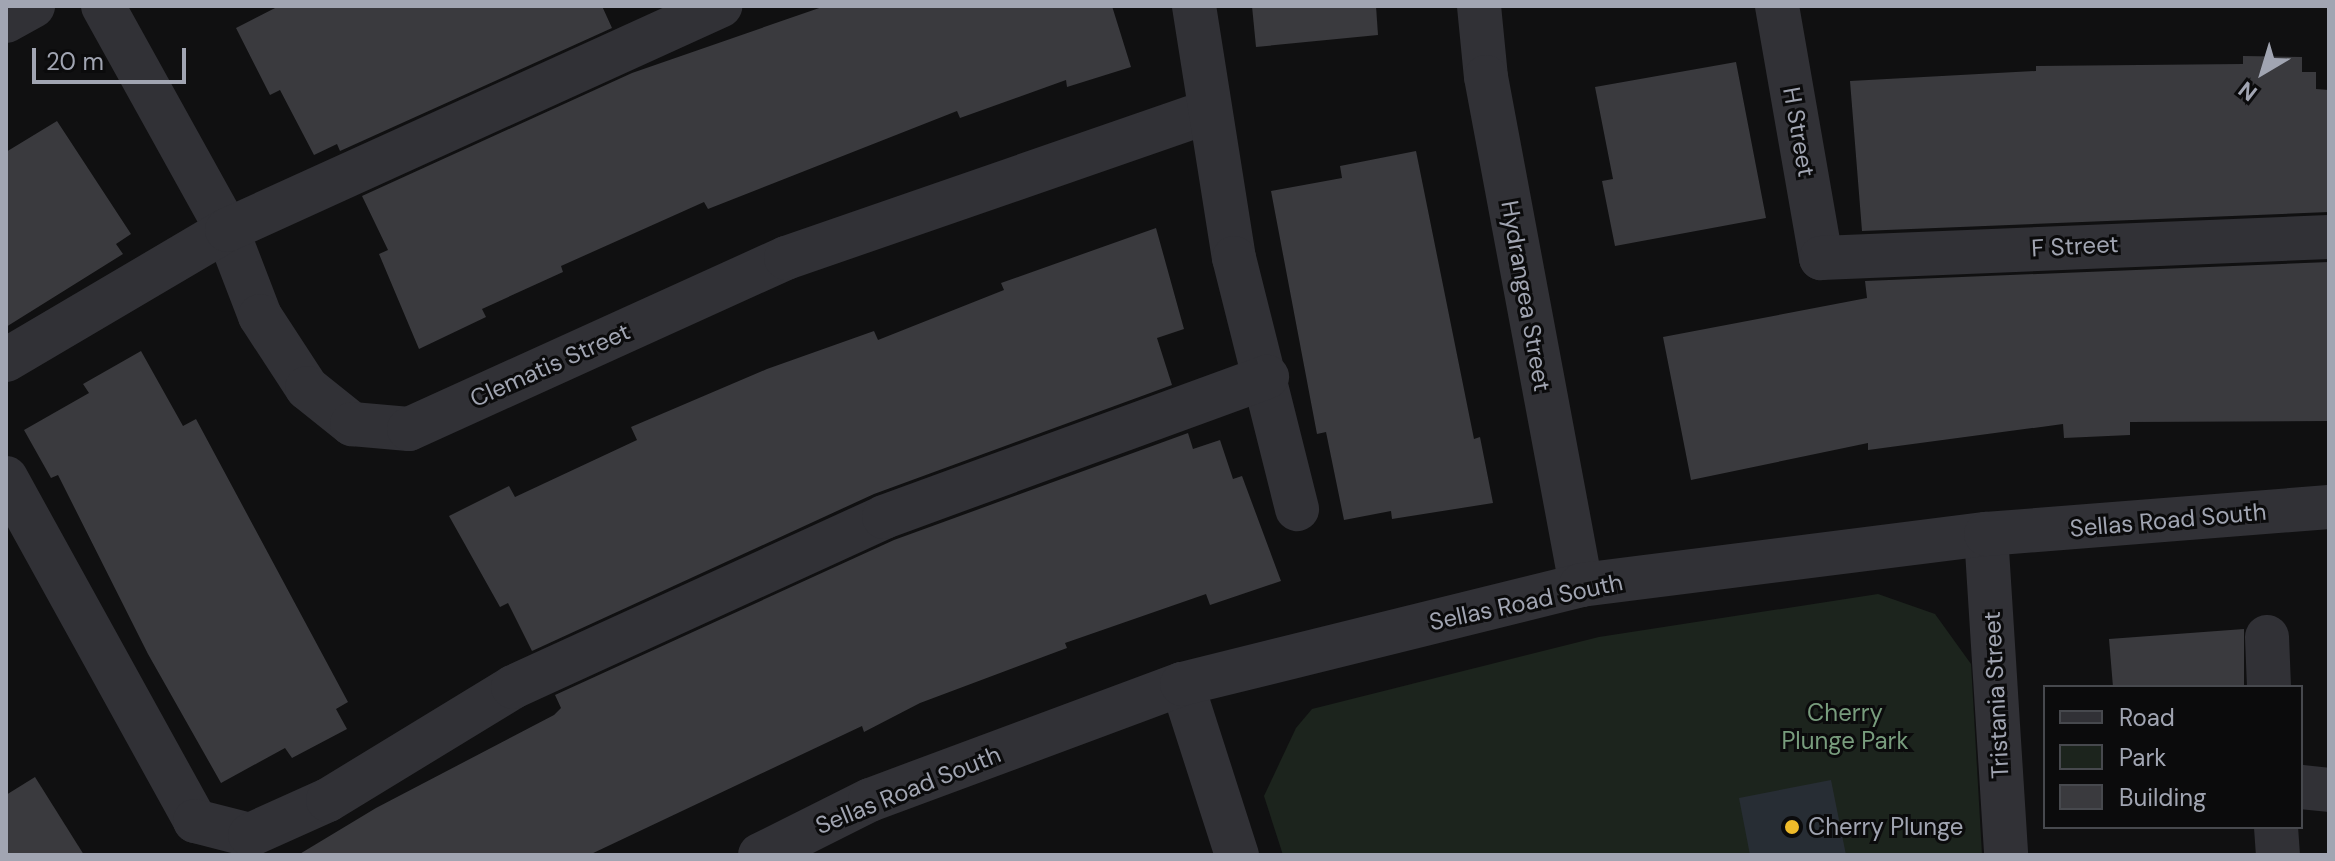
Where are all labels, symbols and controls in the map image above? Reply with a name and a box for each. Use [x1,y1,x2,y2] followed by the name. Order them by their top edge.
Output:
[36,32,190,82] scale bar
[2223,32,2303,112] north arrow
[46,46,104,77] text: 20 m
[2233,75,2263,108] text: N
[1777,85,1821,179] street label: H Street
[1495,198,1557,394] street label: Hydrangea Street
[2031,229,2119,263] street label: F Street
[466,317,634,413] street label: Clematis Street
[2069,497,2267,543] street label: Sellas Road South
[1427,567,1625,637] street label: Sellas Road South
[1977,611,2015,779] street label: Tristania Street
[2043,685,2303,829] legend
[1781,699,1909,755] park label: Cherry Plunge Park
[2119,702,2175,733] text: Road
[811,740,1005,840] street label: Sellas Road South
[2119,742,2166,773] text: Park
[2119,782,2206,813] text: Building
[1808,813,1963,841] place label: Cherry Plunge
[1783,818,1801,836] marker: Cherry Plunge

